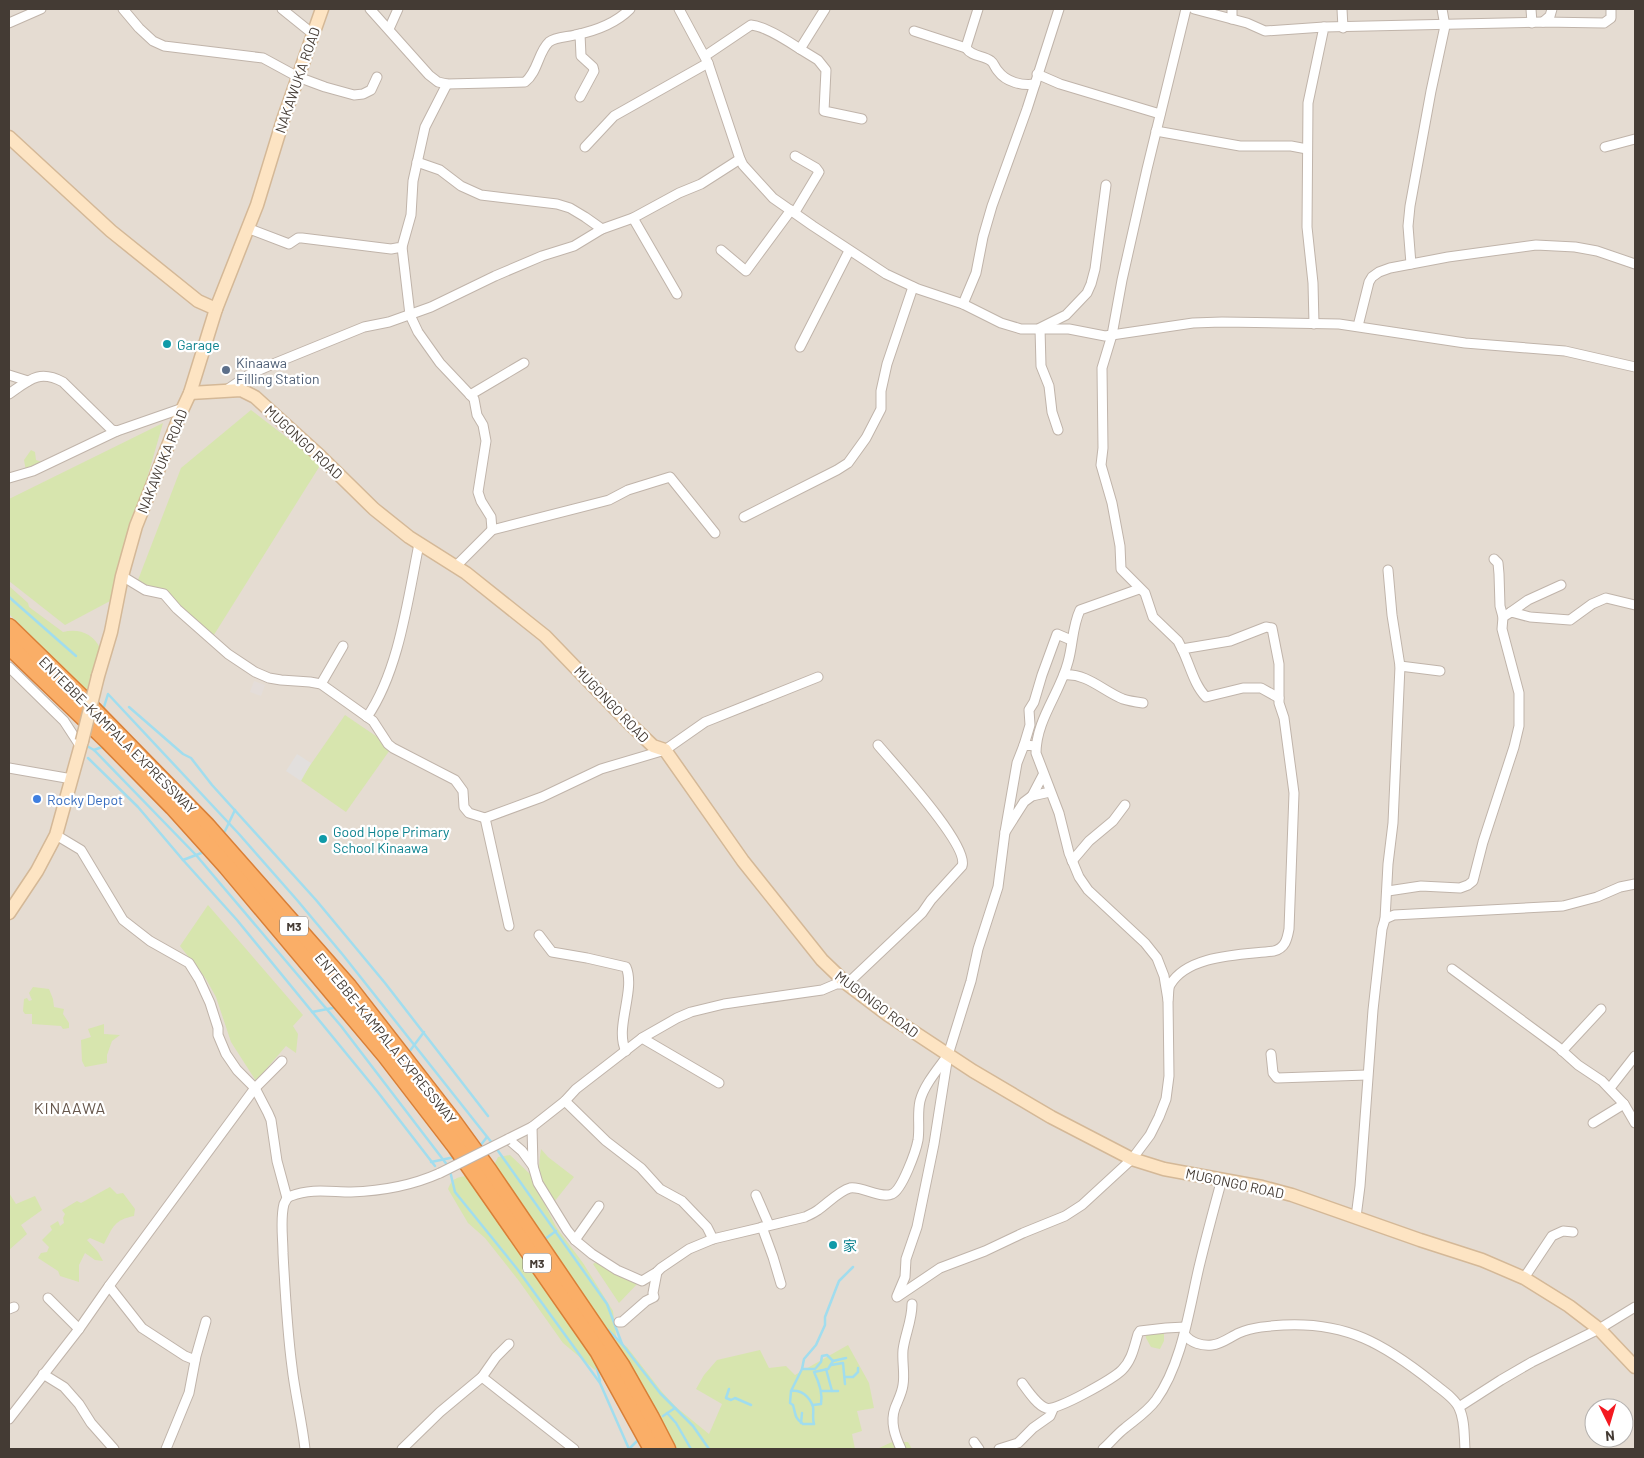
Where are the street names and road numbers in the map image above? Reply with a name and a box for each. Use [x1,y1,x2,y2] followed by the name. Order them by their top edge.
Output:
[271,25,323,135] street label: NAKAWUKA ROAD
[262,402,346,482] street label: MUGONGO ROAD
[133,406,191,516] street label: NAKAWUKA ROAD
[36,653,200,817] street label: ENTEBBE–KAMPALA EXPRESSWAY
[571,662,653,746] street label: MUGONGO ROAD
[280,916,308,936] road number: M3
[312,949,460,1127] street label: ENTEBBE–KAMPALA EXPRESSWAY
[832,967,922,1041] street label: MUGONGO ROAD
[1184,1164,1286,1202] street label: MUGONGO ROAD
[523,1254,551,1272] road number: M3

